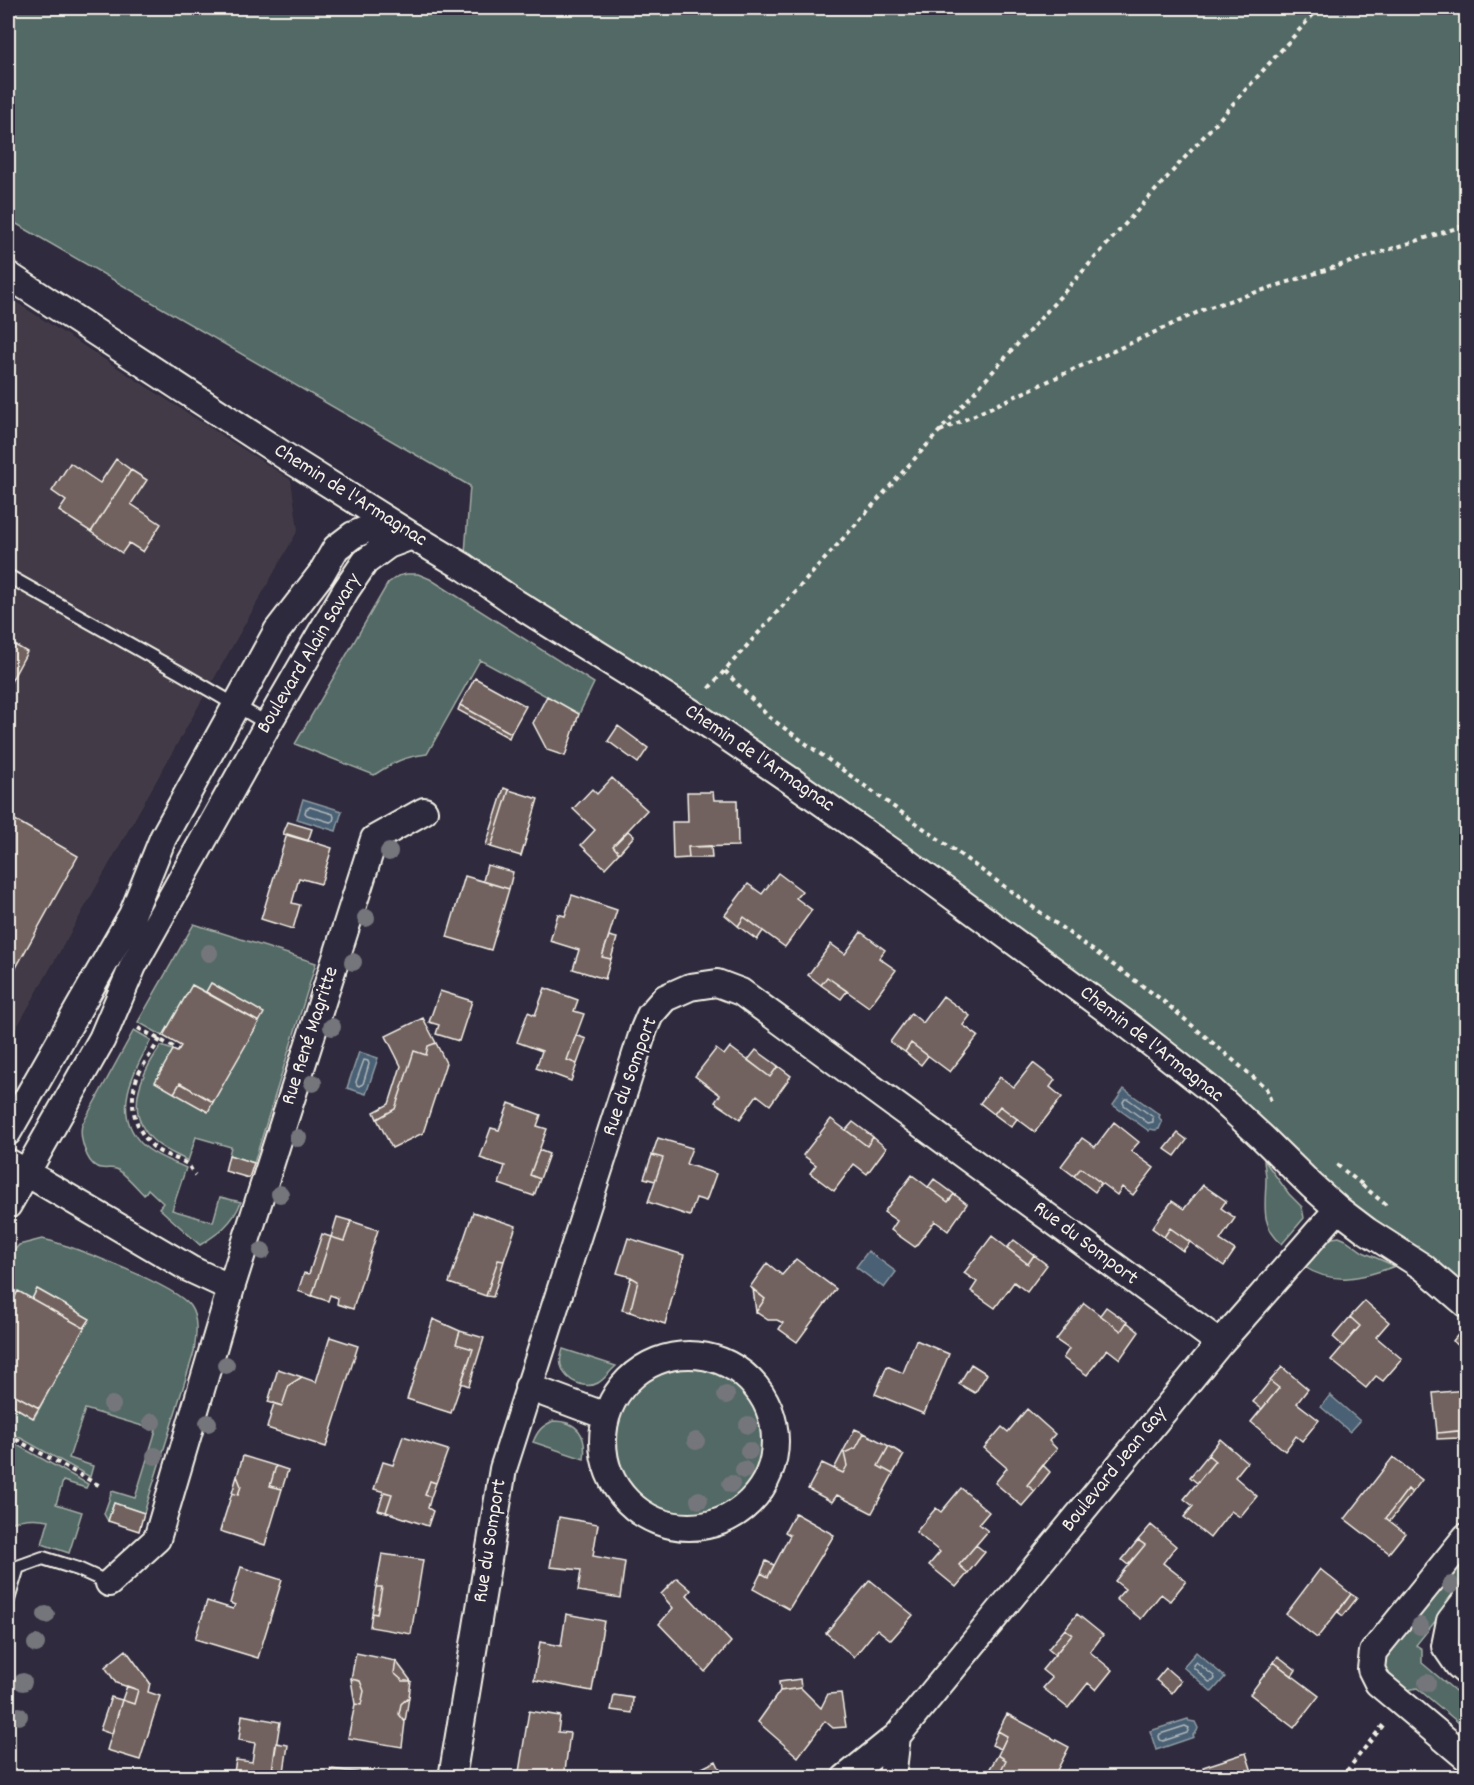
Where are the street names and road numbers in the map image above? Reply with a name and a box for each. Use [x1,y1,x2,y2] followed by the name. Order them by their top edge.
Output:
[268,437,432,555] street label: Chemin de l'Armagnac
[250,568,370,740] street label: Boulevard Alain Savary
[678,697,840,821] street label: Chemin de l'Armagnac
[274,963,348,1109] street label: Rue René Magritte
[1073,979,1229,1111] street label: Chemin de l'Armagnac
[596,1013,666,1141] street label: Rue du Somport
[1026,1195,1144,1294] street label: Rue du Somport
[1055,1400,1175,1539] street label: Boulevard Jean Gay
[466,1477,516,1605] street label: Rue du Somport

